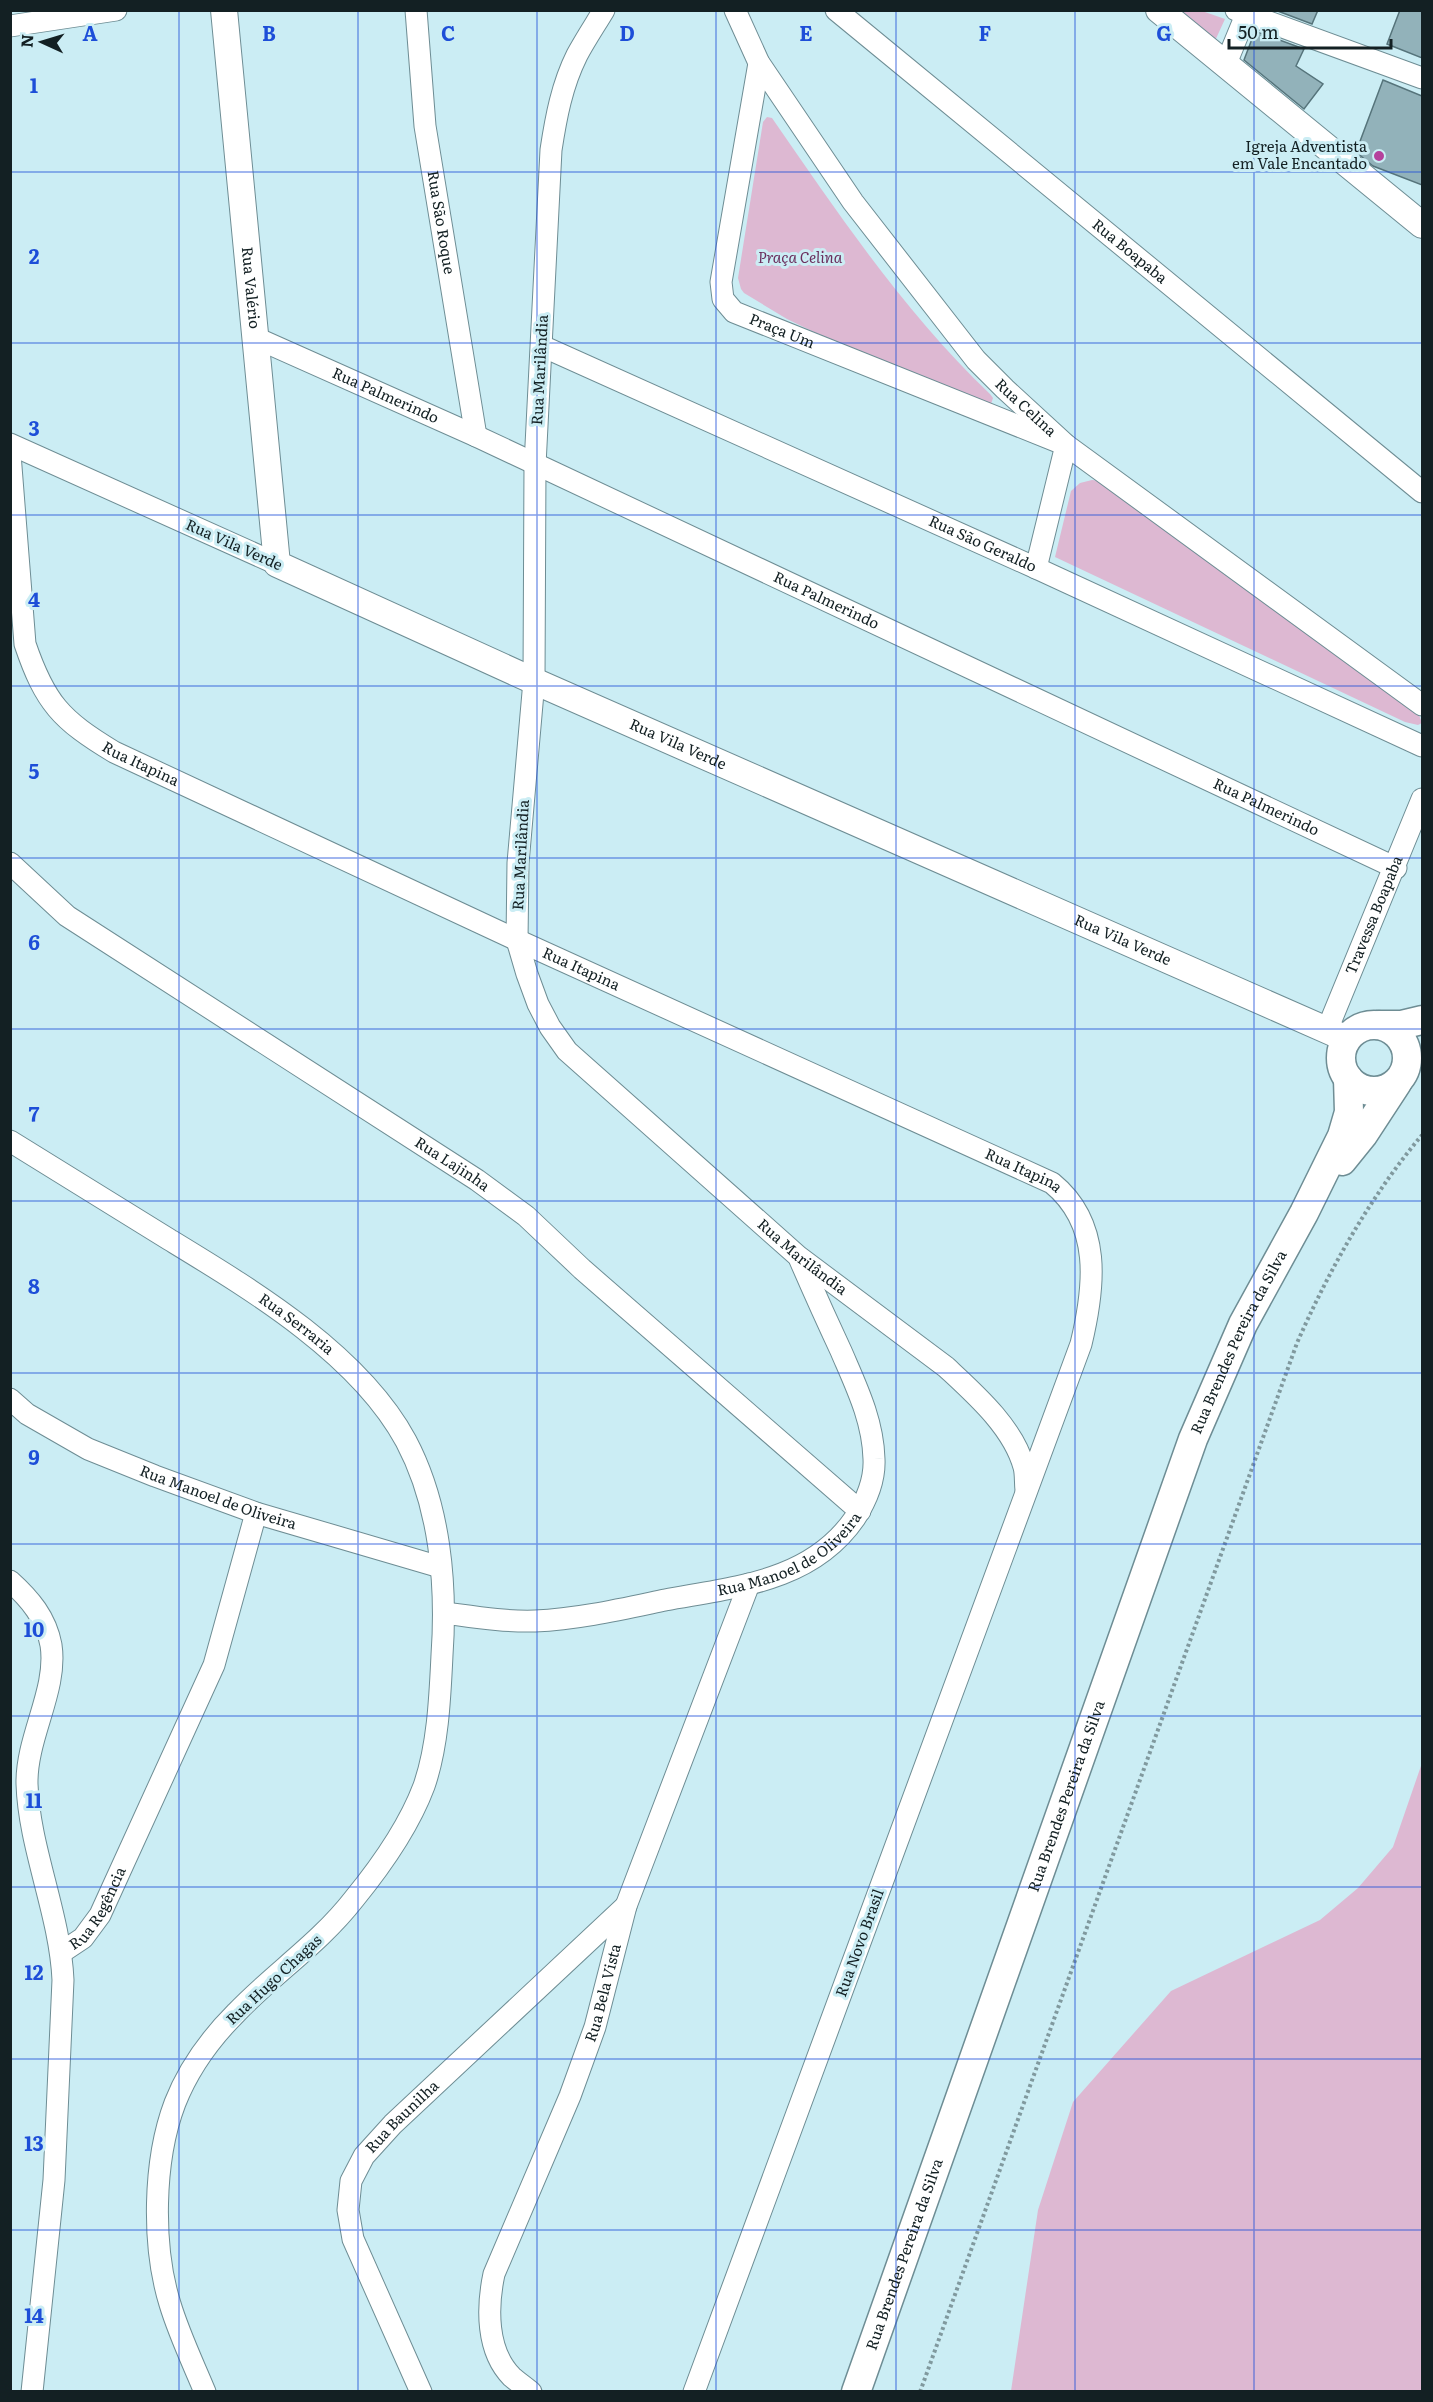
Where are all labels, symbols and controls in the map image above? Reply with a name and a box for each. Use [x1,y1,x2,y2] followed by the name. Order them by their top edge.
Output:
[12,12,72,72] north arrow
[1229,12,1391,50] scale bar
[82,17,98,47] text: A
[262,17,276,47] text: B
[441,17,455,47] text: C
[619,17,635,47] text: D
[799,17,813,47] text: E
[979,17,992,47] text: F
[1156,17,1172,47] text: G
[1238,18,1279,45] text: 50 m
[14,33,38,48] text: N
[30,69,38,99] text: 1
[1232,134,1368,174] place label: Igreja Adventista em Vale Encantado
[1372,149,1386,163] marker: Igreja Adventista em Vale Encantado
[422,169,462,276] street label: Rua São Roque
[1088,212,1174,289] street label: Rua Boapaba
[29,240,40,270] text: 2
[237,245,267,330] street label: Rua Valério
[758,245,843,268] park label: Praça Celina
[746,306,819,353] street label: Praça Um
[524,313,553,426] street label: Rua Marilândia
[329,360,443,428] street label: Rua Palmerindo
[990,372,1063,442] street label: Rua Celina
[28,412,40,442] text: 3
[925,508,1041,577] street label: Rua São Geraldo
[183,512,287,575] street label: Rua Vila Verde
[770,564,884,634] street label: Rua Palmerindo
[28,583,40,613] text: 4
[626,711,731,774] street label: Rua Vila Verde
[98,734,184,791] street label: Rua Itapina
[29,755,40,785] text: 5
[1210,771,1324,841] street label: Rua Palmerindo
[505,798,534,911] street label: Rua Marilândia
[1338,851,1408,978] street label: Travessa Boapaba
[1071,907,1176,970] street label: Rua Vila Verde
[28,926,40,956] text: 6
[539,940,625,996] street label: Rua Itapina
[29,1098,40,1128] text: 7
[411,1130,496,1197] street label: Rua Lajinha
[982,1141,1069,1198] street label: Rua Itapina
[753,1212,854,1300] street label: Rua Marilândia
[1184,1245,1292,1437] street label: Rua Brendes Pereira da Silva
[28,1270,40,1300] text: 8
[255,1286,341,1360] street label: Rua Serraria
[28,1441,40,1471] text: 9
[137,1458,301,1535] street label: Rua Manoel de Oliveira
[715,1506,867,1601] street label: Rua Manoel de Oliveira
[24,1613,44,1643] text: 10
[1021,1696,1110,1895] street label: Rua Brendes Pereira da Silva
[26,1784,42,1814] text: 11
[63,1862,131,1955] street label: Rua Regência
[828,1885,889,2000] street label: Rua Novo Brasil
[220,1928,326,2030] street label: Rua Hugo Chagas
[578,1940,626,2045] street label: Rua Bela Vista
[24,1956,44,1986] text: 12
[359,2073,444,2158] street label: Rua Baunilha
[24,2127,44,2157] text: 13
[859,2154,948,2353] street label: Rua Brendes Pereira da Silva
[24,2299,44,2329] text: 14

